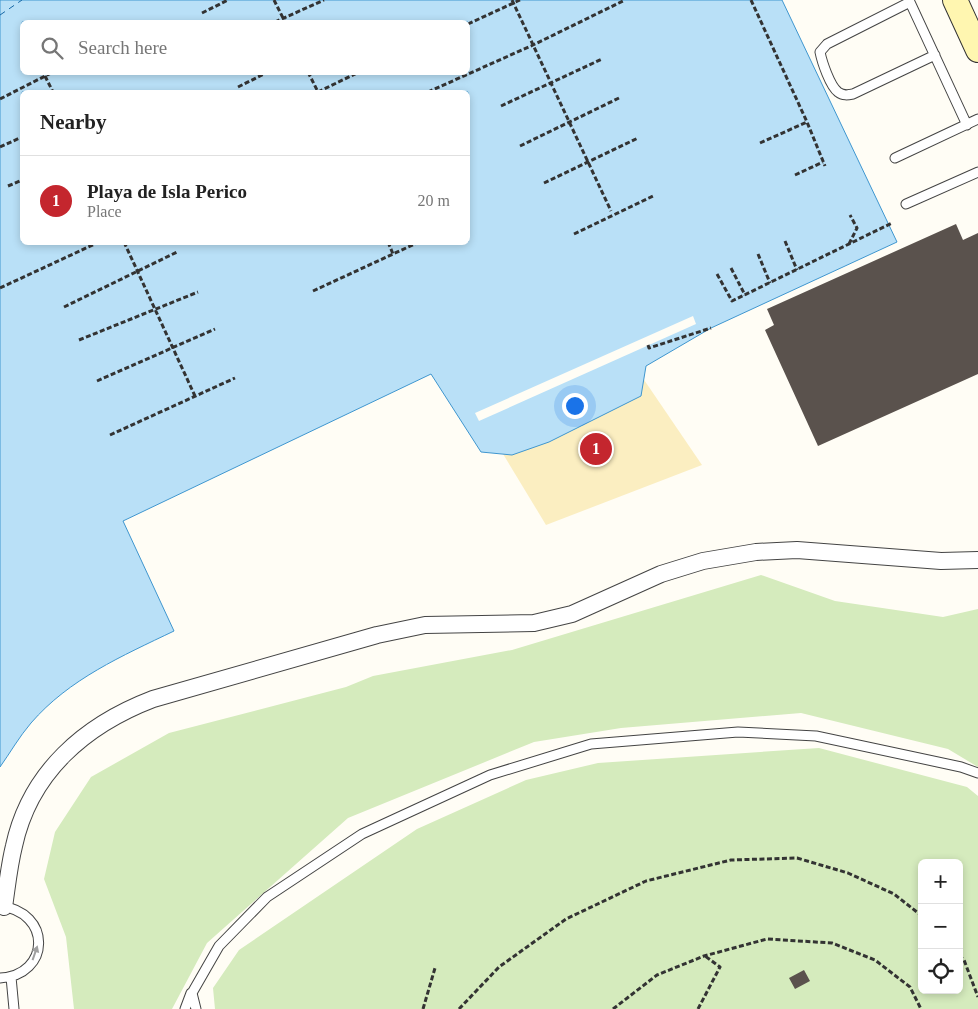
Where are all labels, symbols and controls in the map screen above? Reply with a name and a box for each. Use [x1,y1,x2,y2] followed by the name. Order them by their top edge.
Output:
[20,20,470,75] search box
[38,34,66,62] icon: search
[78,37,167,58] text: Search here
[40,110,107,134] text: Nearby
[87,181,247,202] text: Playa de Isla Perico
[52,192,60,209] text: 1
[418,192,450,209] text: 20 m
[87,203,122,220] text: Place
[562,393,588,419] your location
[580,430,612,468] pin: 1
[918,859,963,994] map controls
[918,859,963,904] button: +
[918,904,963,949] button: −
[32,945,40,960] one-way arrow
[918,949,963,994] button: locate

